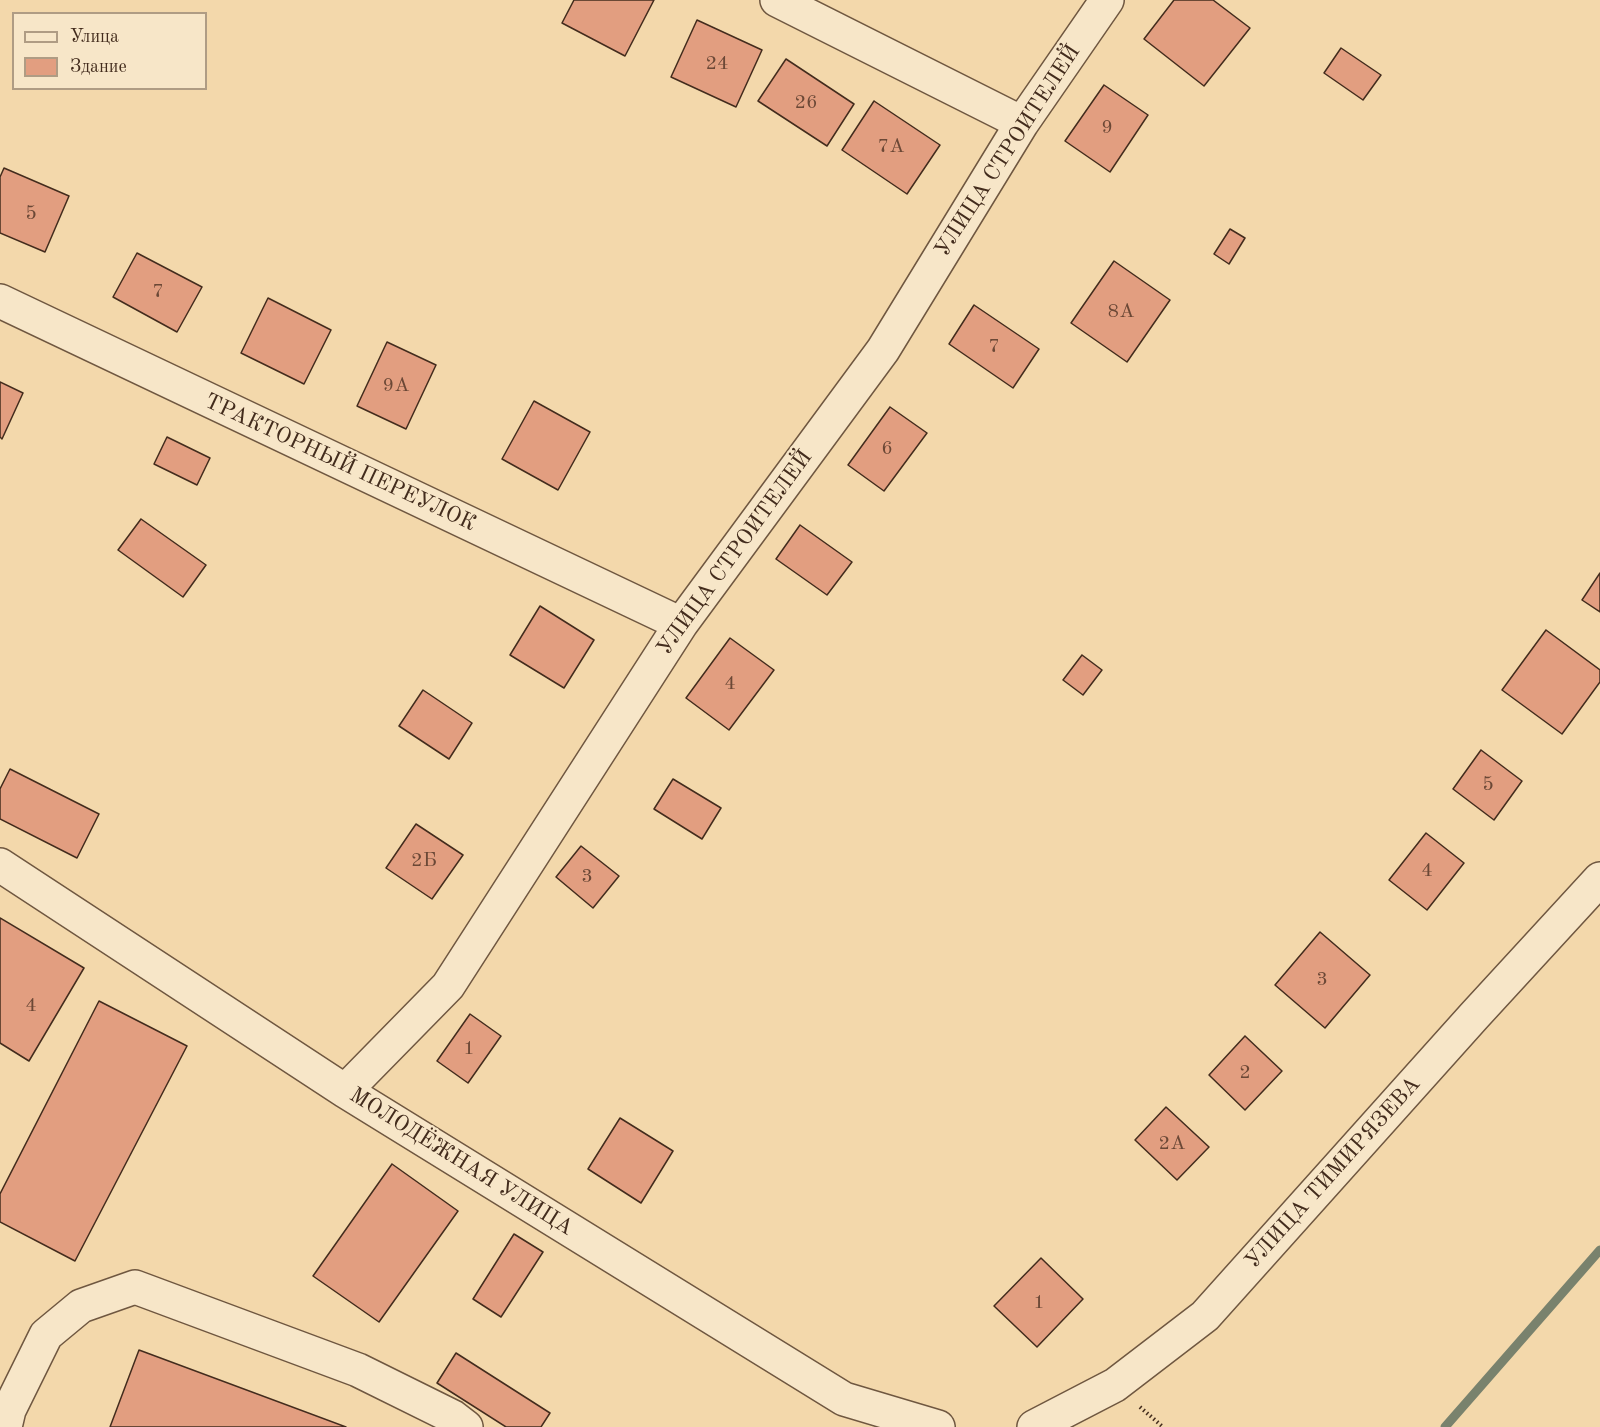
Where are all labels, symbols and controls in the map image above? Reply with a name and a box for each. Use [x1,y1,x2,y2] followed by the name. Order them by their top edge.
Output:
[12,12,207,90] legend
[70,28,119,46] text: Улица
[930,40,1086,262] street label: УЛИЦА СТРОИТЕЛЕЙ
[705,52,729,76] house number: 24
[70,58,127,76] text: Здание
[794,91,818,115] house number: 26
[1101,116,1113,140] house number: 9
[878,135,904,159] house number: 7А
[25,202,37,226] house number: 5
[152,280,164,304] house number: 7
[1108,300,1134,324] house number: 8А
[988,335,1000,359] house number: 7
[383,374,409,398] house number: 9А
[200,388,480,538] street label: ТРАКТОРНЫЙ ПЕРЕУЛОК
[881,437,893,461] house number: 6
[652,445,818,661] street label: УЛИЦА СТРОИТЕЛЕЙ
[724,672,736,696] house number: 4
[1482,773,1494,797] house number: 5
[411,849,437,873] house number: 2Б
[1421,859,1433,883] house number: 4
[581,865,593,889] house number: 3
[1316,968,1328,992] house number: 3
[25,994,37,1018] house number: 4
[463,1037,475,1061] house number: 1
[1239,1061,1251,1085] house number: 2
[1240,1072,1426,1274] street label: УЛИЦА ТИМИРЯЗЕВА
[344,1082,578,1242] street label: МОЛОДЁЖНАЯ УЛИЦА
[1159,1132,1185,1156] house number: 2А
[1033,1291,1045,1315] house number: 1

